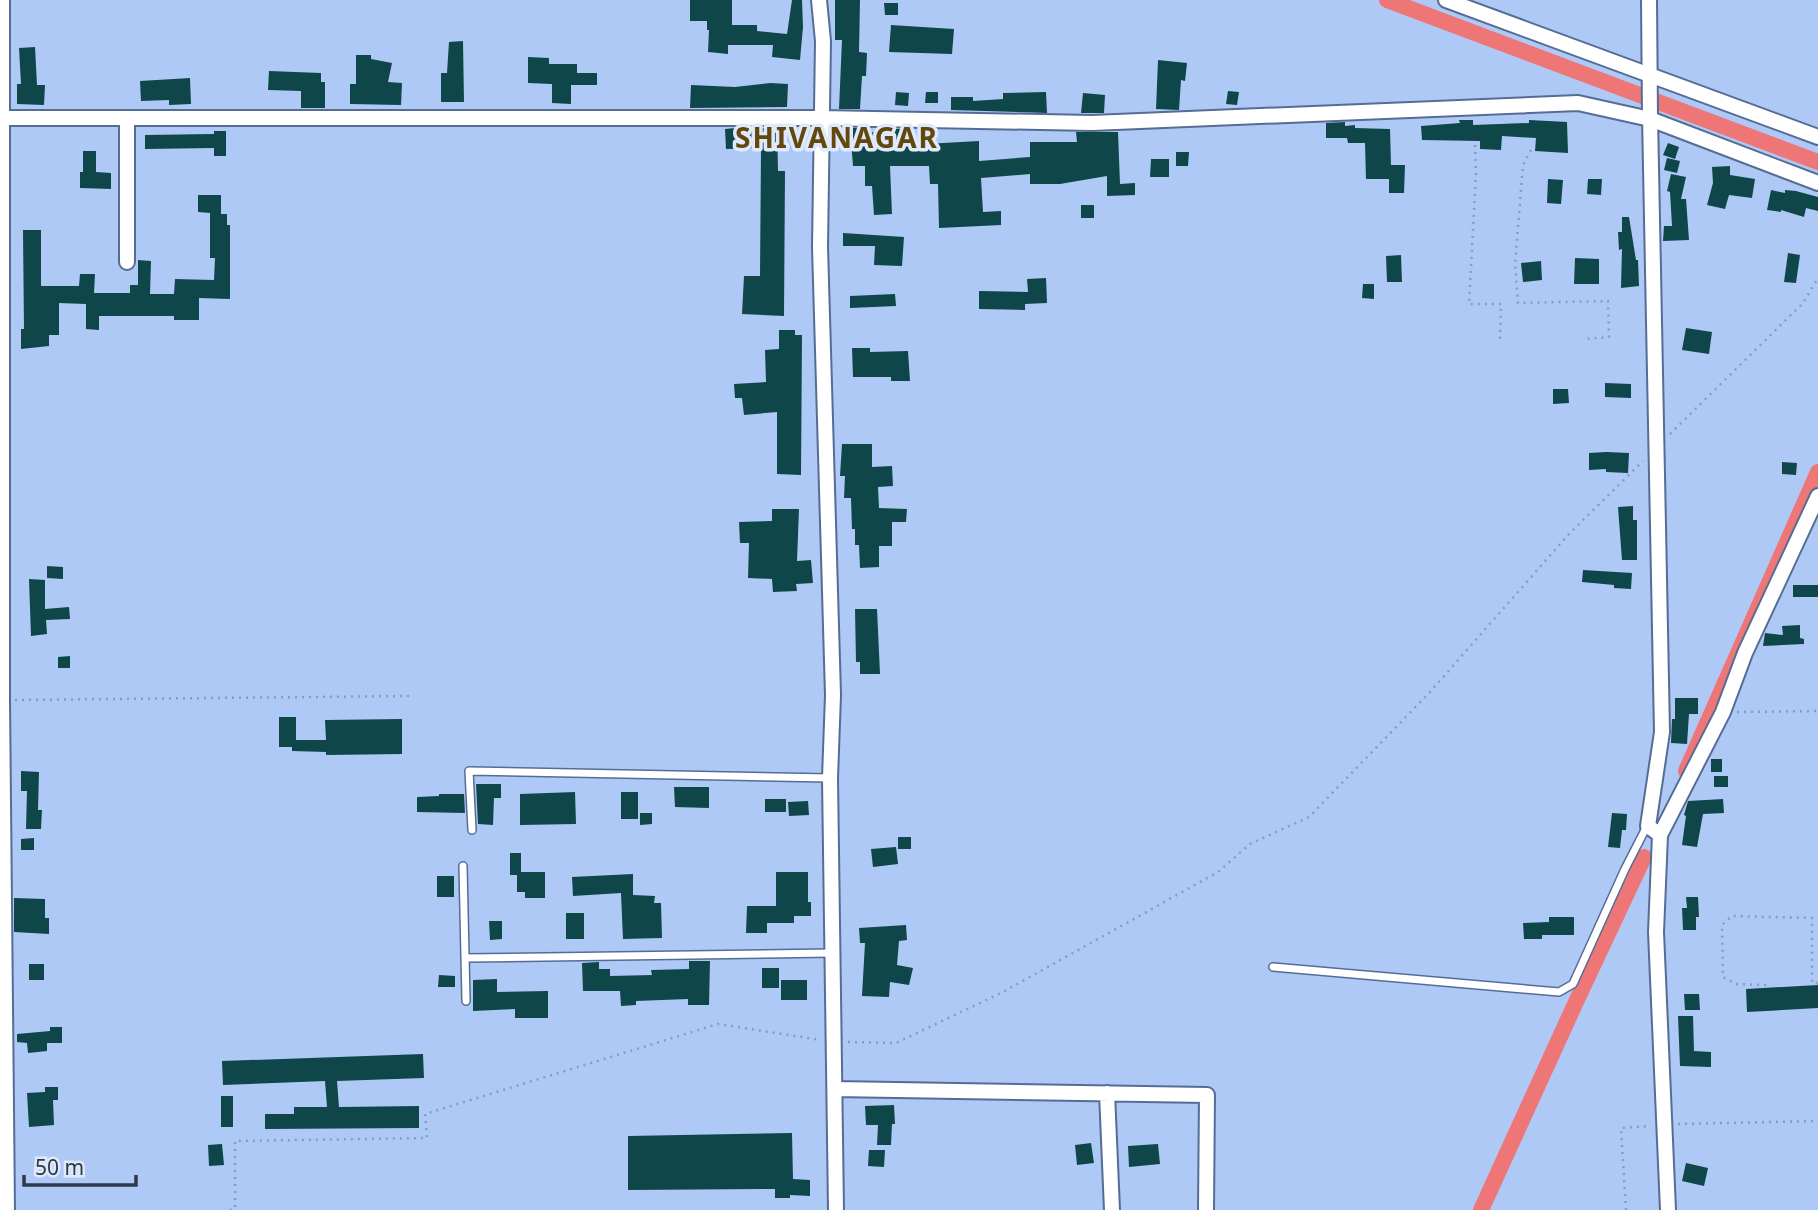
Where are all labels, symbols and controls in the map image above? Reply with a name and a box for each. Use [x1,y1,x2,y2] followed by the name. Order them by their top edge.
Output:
[735,118,939,156] district label: SHIVANAGAR
[24,1144,136,1188] scale bar
[35,1153,84,1181] text: 50 m

